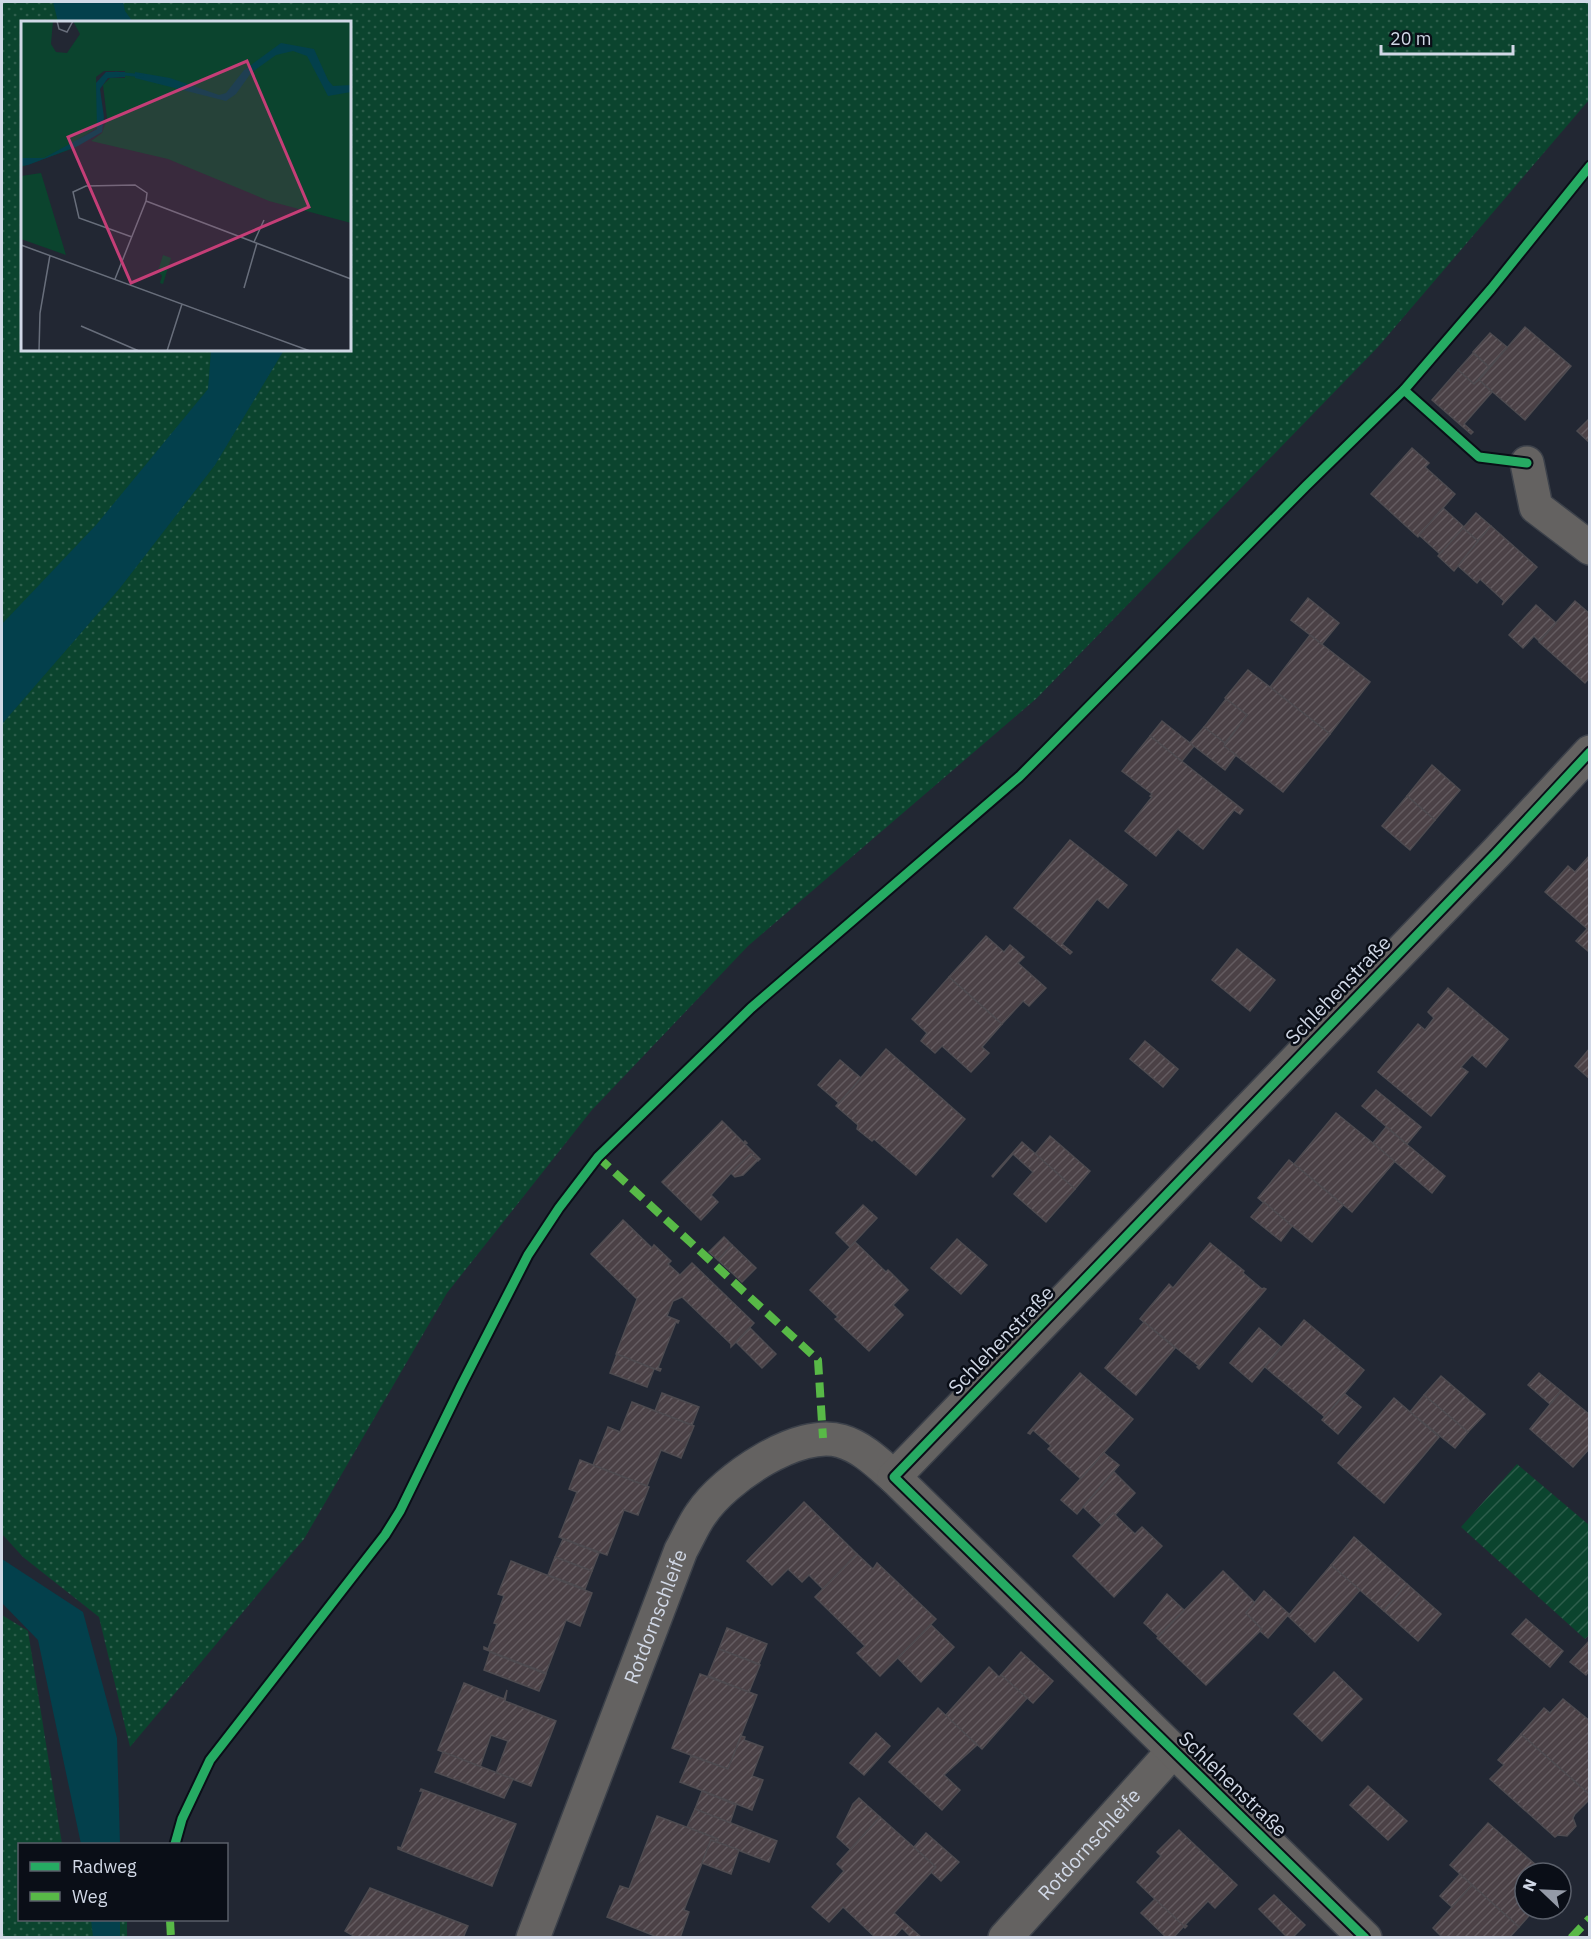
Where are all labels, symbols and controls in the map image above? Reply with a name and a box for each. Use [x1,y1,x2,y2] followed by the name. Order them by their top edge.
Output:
[1381,18,1513,56] scale bar
[21,21,351,351] inset map
[1390,27,1432,50] text: 20 m
[1279,929,1397,1050] street label: Schlehenstraße
[942,1279,1060,1400] street label: Schlehenstraße
[617,1545,693,1688] street label: Rotdornschleife
[1173,1725,1294,1843] street label: Schlehenstraße
[1031,1782,1146,1906] street label: Rotdornschleife
[18,1843,228,1921] legend
[72,1855,137,1878] text: Radweg
[1513,1861,1573,1921] north arrow
[1518,1876,1541,1894] text: N
[72,1885,108,1908] text: Weg

